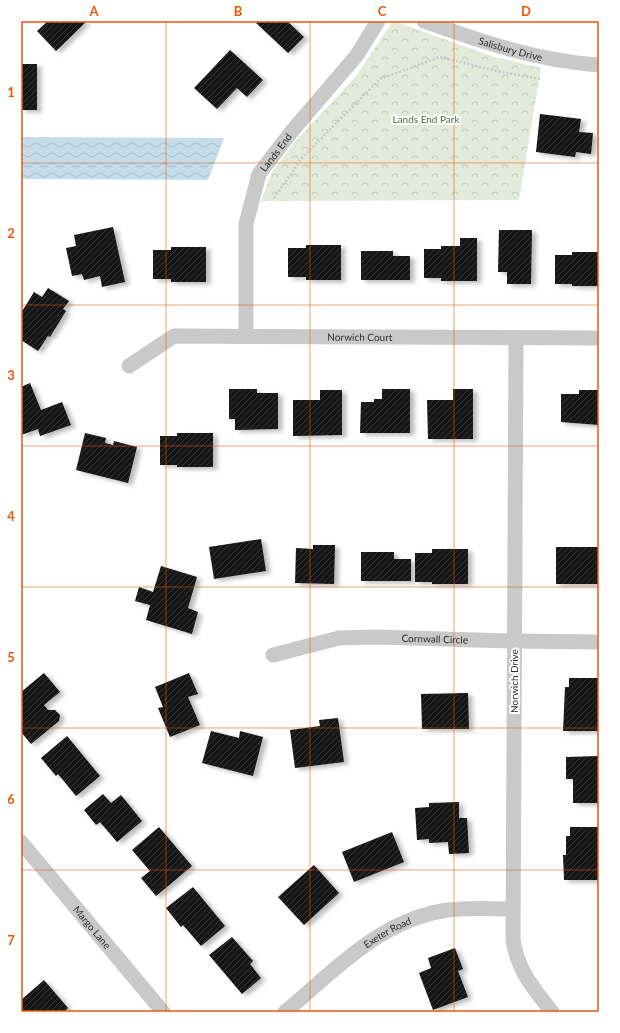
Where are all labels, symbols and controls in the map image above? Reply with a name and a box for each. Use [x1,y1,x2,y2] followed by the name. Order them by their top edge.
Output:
[88,3,99,19] text: A
[234,3,243,19] text: B
[378,3,387,19] text: C
[521,3,531,19] text: D
[477,34,544,63] street label: Salisbury Drive
[7,84,15,100] text: 1
[392,113,460,125] park label: Lands End Park
[257,131,294,174] street label: Lands End
[7,225,15,241] text: 2
[327,331,393,343] street label: Norwich Court
[7,367,15,383] text: 3
[7,508,15,524] text: 4
[401,632,468,646] street label: Cornwall Circle
[7,649,15,665] text: 5
[508,649,520,713] street label: Norwich Drive
[7,791,15,807] text: 6
[71,903,113,951] street label: Margo Lane
[361,914,413,950] street label: Exeter Road
[7,932,15,948] text: 7

